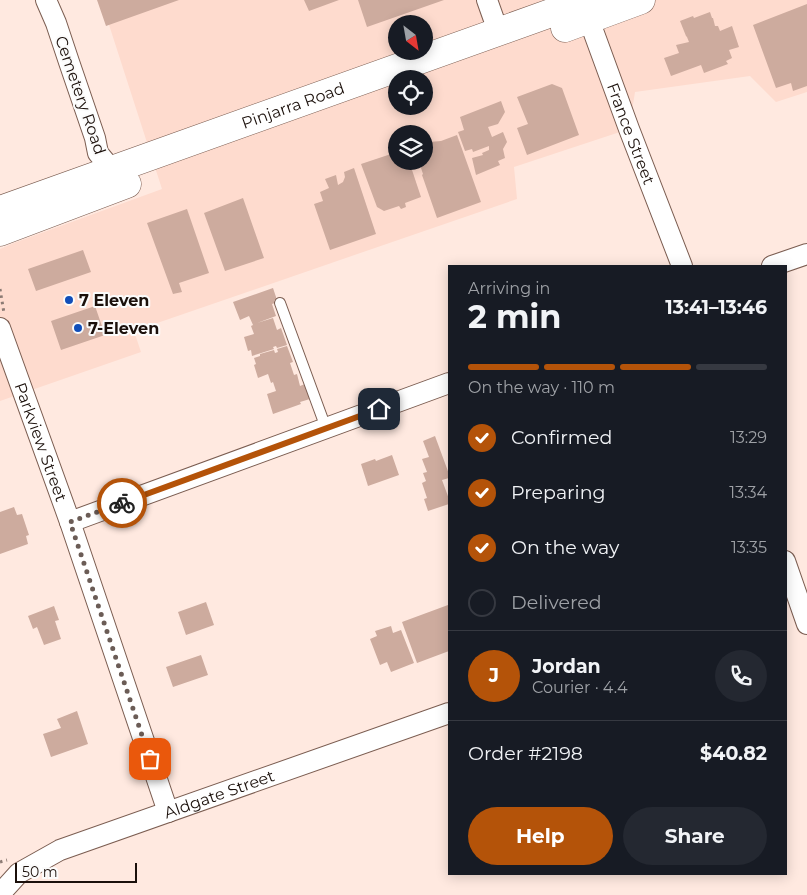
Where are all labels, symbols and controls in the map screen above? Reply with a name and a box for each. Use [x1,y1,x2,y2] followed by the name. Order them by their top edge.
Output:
[388,15,432,60] north arrow
[388,15,433,170] map controls
[51,33,110,157] street label: Cemetery Road
[388,70,433,115] button: locate
[239,79,347,133] street label: Pinjarra Road
[603,80,659,188] street label: France Street
[388,125,433,170] button: layers
[468,279,550,298] text: Arriving in
[79,291,149,310] place label: 7 Eleven
[63,294,75,306] marker: 7 Eleven
[665,296,767,319] text: 13:41–13:46
[468,297,561,336] text: 2 min
[88,319,159,338] place label: 7-Eleven
[72,322,84,334] marker: 7-Eleven
[468,378,615,397] text: On the way · 110 m
[10,380,71,505] street label: Parkview Street
[358,388,400,430] pin
[365,395,393,423] icon: home
[468,424,496,452] icon: check
[511,426,612,449] text: Confirmed
[730,428,767,447] text: 13:29
[97,478,147,528] courier
[468,479,496,507] icon: check
[511,481,606,504] text: Preparing
[729,483,767,502] text: 13:34
[108,489,136,517] icon: bike
[468,534,496,562] icon: check
[511,536,619,559] text: On the way
[731,538,767,557] text: 13:35
[511,591,602,614] text: Delivered
[715,650,767,702] button: phone
[532,655,601,678] text: Jordan
[489,664,499,687] text: J
[532,678,628,697] text: Courier · 4.4
[129,738,171,780] pin
[468,742,583,765] text: Order #2198
[700,742,767,765] text: $40.82
[136,745,164,773] icon: bag
[162,766,277,823] street label: Aldgate Street
[468,807,613,865] button: Help
[623,807,767,865] button: Share
[15,860,138,883] scale bar
[22,863,58,881] text: 50 m

